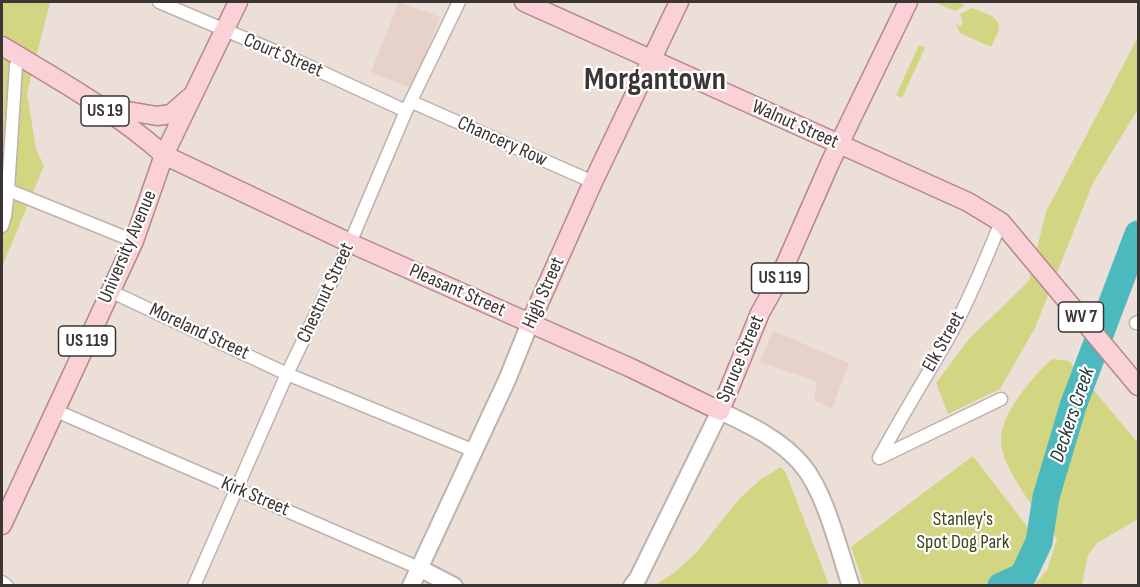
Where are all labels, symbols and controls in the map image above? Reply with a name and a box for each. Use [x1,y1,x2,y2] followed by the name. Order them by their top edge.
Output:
[240,29,326,83] street label: Court Street
[584,62,726,100] district label: Morgantown
[748,95,842,155] street label: Walnut Street
[81,96,129,126] road number: US 19
[453,112,551,172] street label: Chancery Row
[93,187,163,307] street label: University Avenue
[292,239,360,347] street label: Chestnut Street
[518,253,570,333] street label: High Street
[405,259,509,323] street label: Pleasant Street
[752,263,808,293] road number: US 119
[145,298,253,366] street label: Moreland Street
[1058,302,1104,332] road number: WV 7
[918,308,970,376] street label: Elk Street
[712,312,770,406] street label: Spruce Street
[58,326,116,356] road number: US 119
[1045,364,1101,466] water label: Deckers Creek
[217,472,293,522] street label: Kirk Street
[917,508,1009,555] park label: Stanley's Spot Dog Park

